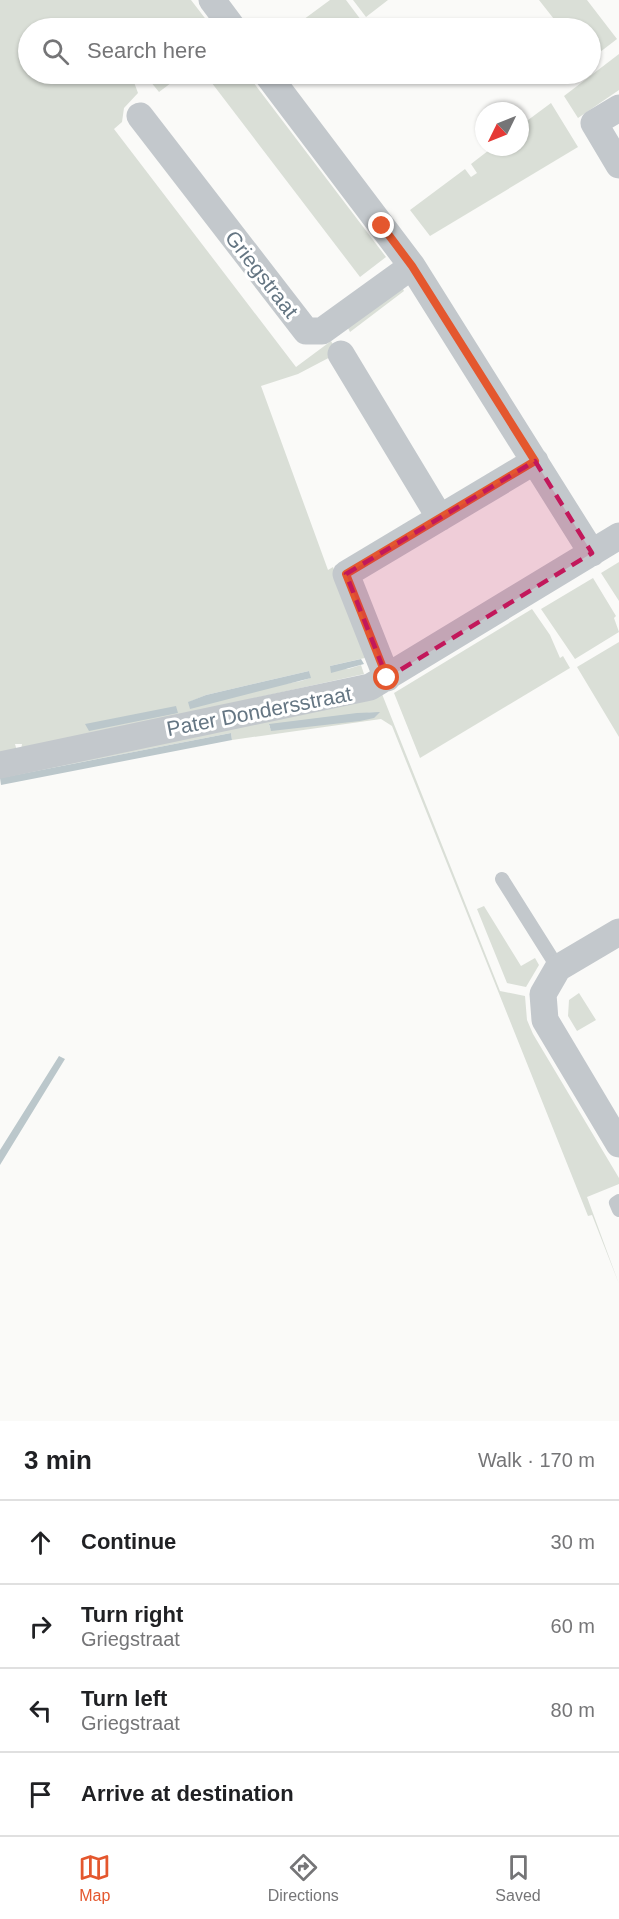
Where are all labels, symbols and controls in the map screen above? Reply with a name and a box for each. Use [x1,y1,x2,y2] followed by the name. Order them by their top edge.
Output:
[18,18,601,84] search box
[39,35,72,68] icon: search
[87,38,207,63] text: Search here
[475,102,529,156] north arrow
[368,212,394,238] route end
[221,226,303,322] street label: Griegstraat
[373,664,399,690] route start
[165,682,354,740] street label: Pater Dondersstraat
[24,1445,92,1475] text: 3 min
[478,1449,595,1471] text: Walk · 170 m
[24,1526,57,1559] icon: ahead
[81,1529,176,1554] text: Continue
[551,1531,595,1553] text: 30 m
[81,1602,183,1627] text: Turn right
[24,1610,57,1643] icon: right
[551,1615,595,1637] text: 60 m
[81,1628,180,1650] text: Griegstraat
[81,1686,167,1711] text: Turn left
[24,1694,57,1727] icon: left
[551,1699,595,1721] text: 80 m
[81,1712,180,1734] text: Griegstraat
[24,1778,57,1811] icon: arrive
[81,1781,294,1806] text: Arrive at destination
[78,1851,111,1905] tab: Map
[268,1851,339,1905] tab: Directions
[495,1851,541,1905] tab: Saved

